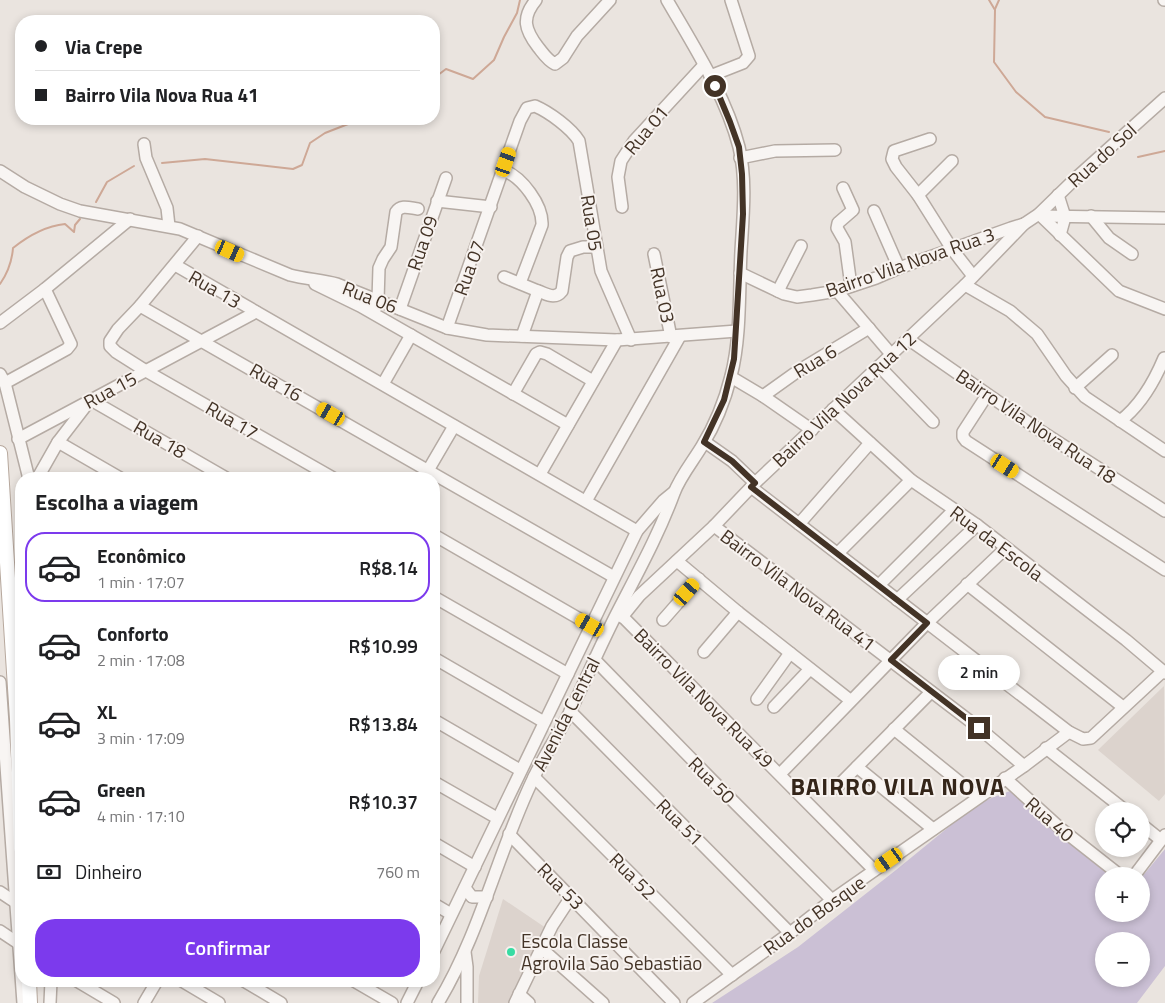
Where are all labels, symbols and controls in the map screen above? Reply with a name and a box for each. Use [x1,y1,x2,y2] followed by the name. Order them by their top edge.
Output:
[65,32,142,61] text: Via Crepe
[704,75,726,97] route start
[65,80,259,109] text: Bairro Vila Nova Rua 41
[616,99,675,161] street label: Rua 01
[1061,116,1143,194] street label: Rua do Sol
[494,145,517,179] car
[574,193,611,253] street label: Rua 05
[399,211,444,274] street label: Rua 09
[821,219,998,304] street label: Bairro Vila Nova Rua 3
[445,236,492,299] street label: Rua 07
[213,238,246,264] car
[183,262,247,315] street label: Rua 13
[643,264,684,326] street label: Rua 03
[339,273,402,320] street label: Rua 06
[765,324,922,473] street label: Bairro Vila Nova Rua 12
[788,336,842,385] street label: Rua 6
[244,355,308,408] street label: Rua 16
[950,361,1123,490] street label: Bairro Vila Nova Rua 18
[78,363,142,416] street label: Rua 15
[200,393,264,446] street label: Rua 17
[314,400,347,428] car
[128,412,192,465] street label: Rua 18
[988,452,1021,480] car
[35,485,199,519] text: Escolha a viagem
[944,498,1051,588] street label: Rua da Escola
[715,521,882,658] street label: Bairro Vila Nova Rua 41
[97,541,186,570] text: Econômico
[37,545,82,590] icon: car
[359,553,418,582] text: R$8.14
[97,570,185,594] text: 1 min · 17:07
[671,576,702,608] car
[573,611,606,639] car
[97,619,169,648] text: Conforto
[628,621,781,774] street label: Bairro Vila Nova Rua 49
[37,623,82,668] icon: car
[349,631,418,660] text: R$10.99
[97,648,185,672] text: 2 min · 17:08
[524,652,607,776] street label: Avenida Central
[938,656,1020,690] callout: 2 min
[960,660,998,684] text: 2 min
[97,697,117,726] text: XL
[37,701,82,746] icon: car
[349,709,418,738] text: R$13.84
[968,717,990,739] route end
[97,726,185,750] text: 3 min · 17:09
[682,749,743,810] street label: Rua 50
[790,768,1006,804] district label: BAIRRO VILA NOVA
[97,775,146,804] text: Green
[37,779,82,824] icon: car
[349,787,418,816] text: R$10.37
[1019,789,1081,848] street label: Rua 40
[650,791,711,852] street label: Rua 51
[1095,802,1150,987] map controls
[1095,802,1150,857] button: locate
[97,804,185,828] text: 4 min · 17:10
[603,845,664,906] street label: Rua 52
[872,845,905,875] car
[531,855,592,916] street label: Rua 53
[75,857,142,886] text: Dinheiro
[35,858,63,886] icon: cash
[376,860,420,884] text: 760 m
[1095,867,1150,922] button: +
[757,868,871,962] street label: Rua do Bosque
[35,919,420,977] button: Confirmar
[521,926,702,977] place label: Escola Classe Agrovila São Sebastião
[1095,932,1150,987] button: −
[505,946,517,958] marker: Escola Classe Agrovila São Sebastião

